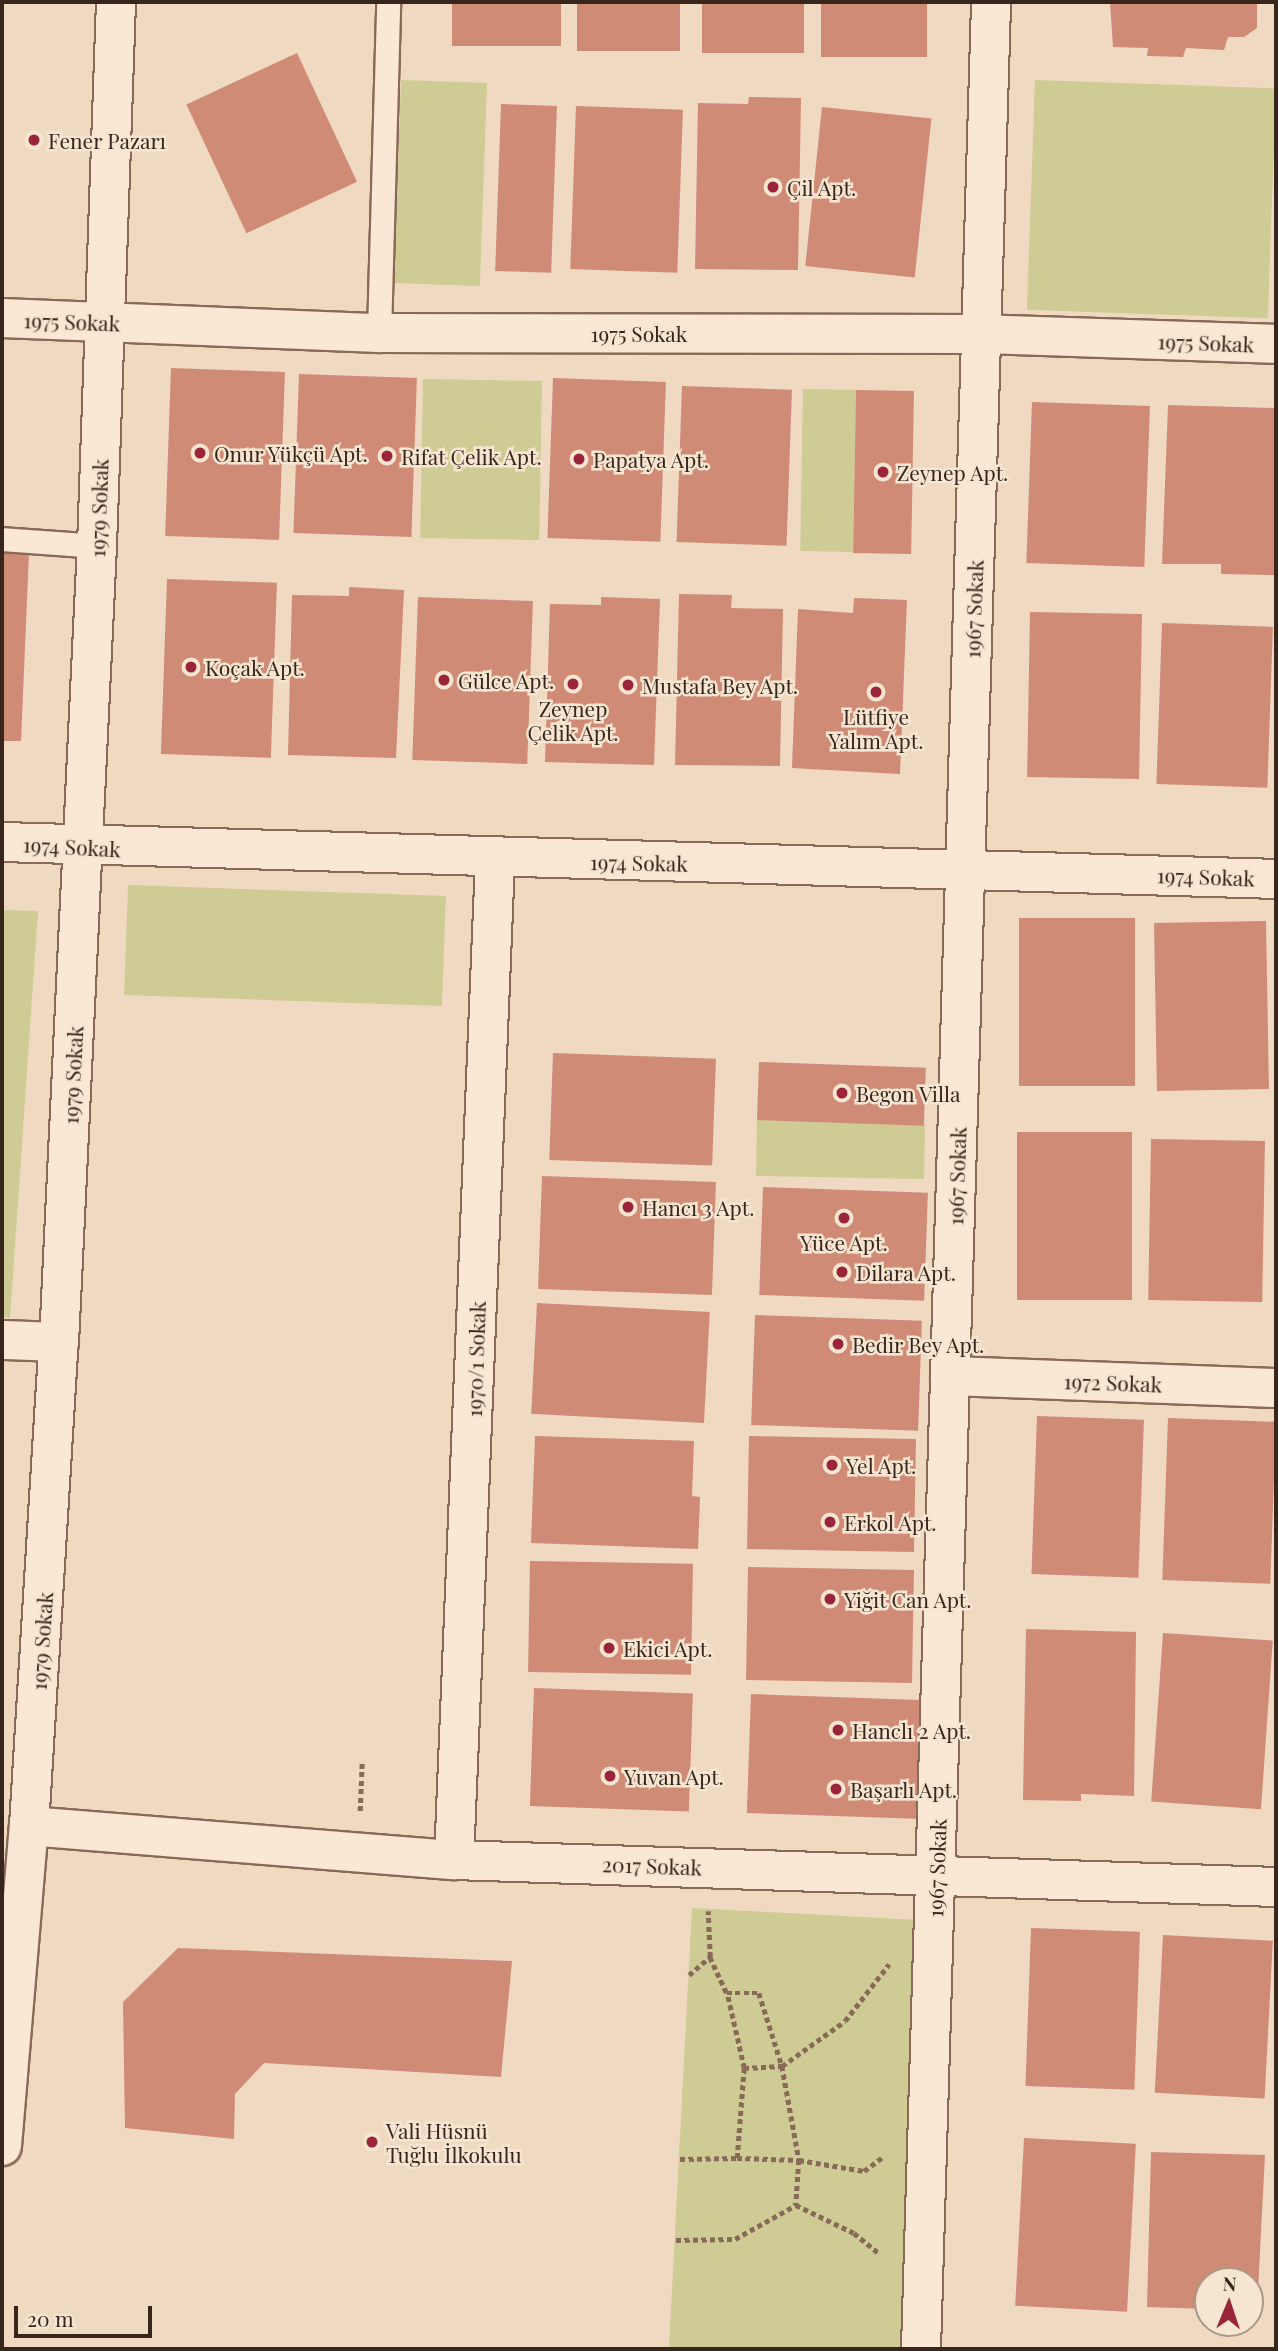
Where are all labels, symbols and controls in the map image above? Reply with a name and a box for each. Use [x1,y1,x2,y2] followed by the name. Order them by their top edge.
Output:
[48,127,166,153] place label: Fener Pazarı
[26,132,42,148] marker: Fener Pazarı
[787,174,857,200] place label: Çil Apt.
[765,179,781,195] marker: Çil Apt.
[23,307,121,335] street label: 1975 Sokak
[591,320,687,346] street label: 1975 Sokak
[1157,328,1255,356] street label: 1975 Sokak
[214,440,370,466] place label: Onur Yükçü Apt.
[401,443,543,469] place label: Rifat Çelik Apt.
[192,445,208,461] marker: Onur Yükçü Apt.
[593,446,710,472] place label: Papatya Apt.
[379,448,395,464] marker: Rifat Çelik Apt.
[571,451,587,467] marker: Papatya Apt.
[84,458,112,558] street label: 1979 Sokak
[897,459,1009,485] place label: Zeynep Apt.
[875,464,891,480] marker: Zeynep Apt.
[959,559,987,659] street label: 1967 Sokak
[205,654,306,680] place label: Koçak Apt.
[183,659,199,675] marker: Koçak Apt.
[458,667,555,693] place label: Gülce Apt.
[436,672,452,688] marker: Gülce Apt.
[642,672,800,698] place label: Mustafa Bey Apt.
[565,676,581,692] marker: Zeynep Çelik Apt.
[620,677,636,693] marker: Mustafa Bey Apt.
[868,684,884,700] marker: Lütfiye Yalım Apt.
[527,695,619,745] place label: Zeynep Çelik Apt.
[828,703,924,753] place label: Lütfiye Yalım Apt.
[22,831,122,861] street label: 1974 Sokak
[590,849,688,875] street label: 1974 Sokak
[1157,862,1255,890] street label: 1974 Sokak
[57,1025,87,1125] street label: 1979 Sokak
[856,1080,961,1106] place label: Begon Villa
[834,1085,850,1101] marker: Begon Villa
[942,1126,970,1226] street label: 1967 Sokak
[642,1194,755,1220] place label: Hancı 3 Apt.
[620,1199,636,1215] marker: Hancı 3 Apt.
[836,1210,852,1226] marker: Yüce Apt.
[800,1229,888,1255] place label: Yüce Apt.
[856,1259,957,1285] place label: Dilara Apt.
[834,1264,850,1280] marker: Dilara Apt.
[460,1300,490,1418] street label: 1970/1 Sokak
[852,1331,986,1357] place label: Bedir Bey Apt.
[830,1336,846,1352] marker: Bedir Bey Apt.
[1063,1368,1163,1396] street label: 1972 Sokak
[846,1452,917,1478] place label: Yel Apt.
[824,1457,840,1473] marker: Yel Apt.
[844,1509,937,1535] place label: Erkol Apt.
[822,1514,838,1530] marker: Erkol Apt.
[844,1586,973,1612] place label: Yiğit Can Apt.
[25,1591,57,1691] street label: 1979 Sokak
[822,1591,838,1607] marker: Yiğit Can Apt.
[623,1635,713,1661] place label: Ekici Apt.
[601,1640,617,1656] marker: Ekici Apt.
[852,1717,972,1743] place label: Hanclı 2 Apt.
[830,1722,846,1738] marker: Hanclı 2 Apt.
[624,1763,725,1789] place label: Yuvan Apt.
[602,1768,618,1784] marker: Yuvan Apt.
[850,1776,958,1802] place label: Başarlı Apt.
[828,1781,844,1797] marker: Başarlı Apt.
[922,1818,950,1918] street label: 1967 Sokak
[602,1851,702,1879] street label: 2017 Sokak
[386,2117,522,2167] place label: Vali Hüsnü Tuğlu İlkokulu
[364,2134,380,2150] marker: Vali Hüsnü Tuğlu İlkokulu
[1194,2267,1264,2337] north arrow
[1222,2270,1237,2296] text: N
[18,2292,156,2336] scale bar
[27,2304,74,2332] text: 20 m

